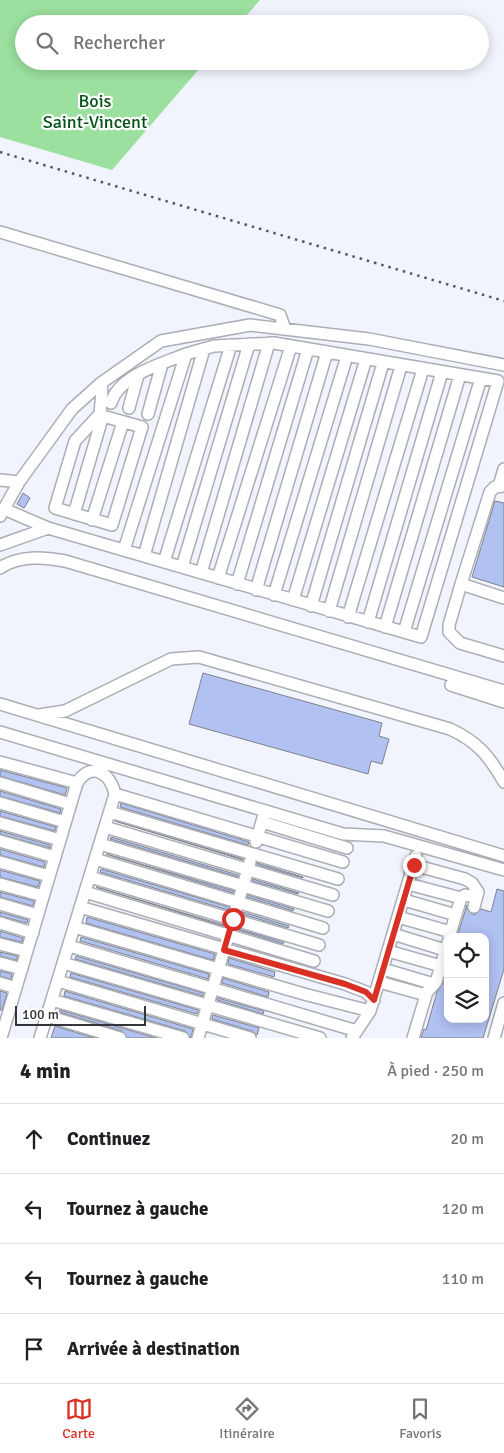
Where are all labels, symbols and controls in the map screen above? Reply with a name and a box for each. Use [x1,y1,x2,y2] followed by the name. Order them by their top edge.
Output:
[15,15,489,70] search box
[33,29,61,57] icon: search
[73,31,165,55] text: Rechercher
[43,90,147,133] park label: Bois Saint-Vincent
[403,854,426,877] route end
[222,908,245,931] route start
[444,933,489,1023] map controls
[444,933,489,978] button: locate
[444,978,489,1023] button: layers
[15,1003,146,1026] scale bar
[22,1006,59,1023] text: 100 m
[20,1058,71,1084] text: 4 min
[387,1061,484,1081] text: À pied · 250 m
[20,1125,48,1153] icon: ahead
[67,1127,150,1151] text: Continuez
[450,1129,484,1149] text: 20 m
[20,1195,48,1223] icon: left
[67,1197,208,1221] text: Tournez à gauche
[442,1199,484,1219] text: 120 m
[20,1265,48,1293] icon: left
[67,1267,208,1291] text: Tournez à gauche
[442,1269,484,1289] text: 110 m
[20,1335,48,1363] icon: arrive
[67,1337,240,1361] text: Arrivée à destination
[62,1395,95,1442] tab: Carte
[219,1395,275,1442] tab: Itinéraire
[399,1395,442,1442] tab: Favoris

